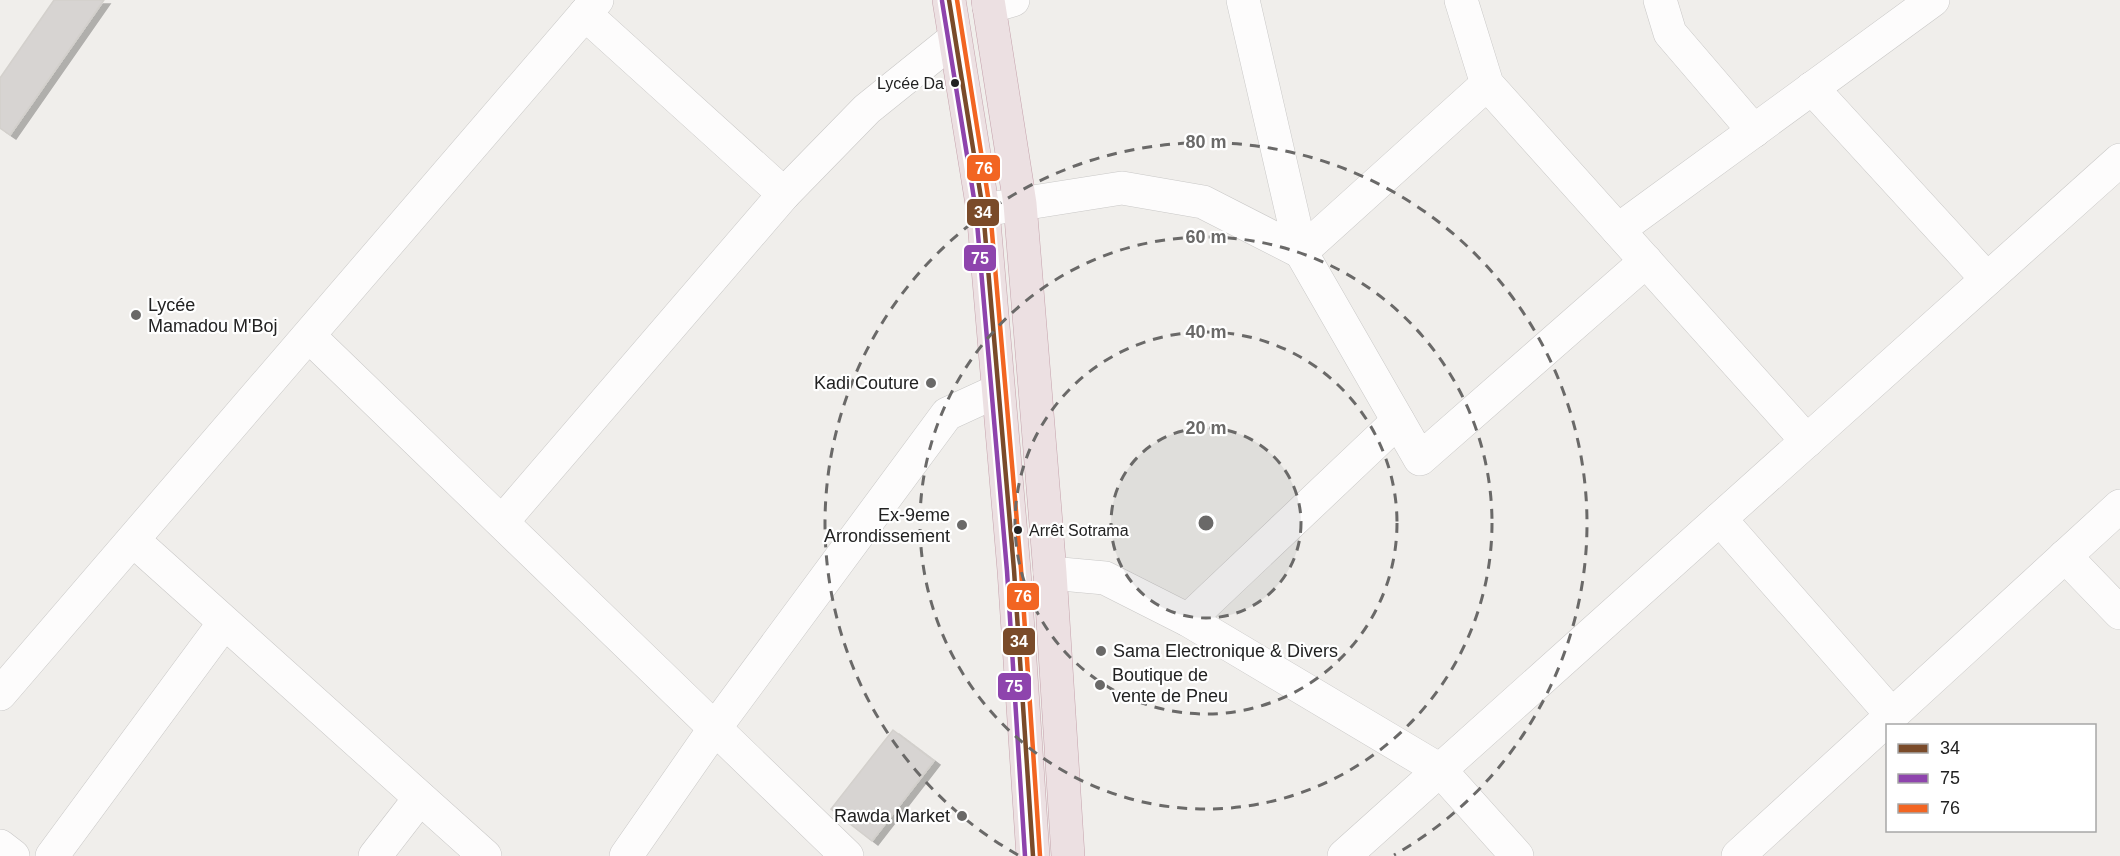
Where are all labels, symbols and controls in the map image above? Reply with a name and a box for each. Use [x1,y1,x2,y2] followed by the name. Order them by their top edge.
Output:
[877,75,944,92] place label: Lycée Da
[949,77,961,89] marker: Lycée Da
[1185,132,1227,152] text: 80 m
[966,154,1001,182] line badge: 76
[975,160,993,177] text: 76
[966,198,1000,227] line badge: 34
[974,204,992,221] text: 34
[1185,227,1227,247] text: 60 m
[963,244,997,272] line badge: 75
[971,250,989,267] text: 75
[148,295,278,336] place label: Lycée Mamadou M'Boj
[129,308,143,322] marker: Lycée Mamadou M'Boj
[1185,322,1227,342] text: 40 m
[814,373,919,393] place label: Kadi Couture
[924,376,938,390] marker: Kadi Couture
[1185,418,1227,438] text: 20 m
[824,505,950,546] place label: Ex-9eme Arrondissement
[1196,513,1216,533] centre of rings
[955,518,969,532] marker: Ex-9eme Arrondissement
[1029,522,1129,539] place label: Arrêt Sotrama
[1012,524,1024,536] marker: Arrêt Sotrama
[1006,582,1040,611] line badge: 76
[1014,588,1032,605] text: 76
[1002,627,1036,656] line badge: 34
[1010,633,1028,650] text: 34
[1113,641,1338,661] place label: Sama Electronique & Divers
[1094,644,1108,658] marker: Sama Electronique & Divers
[1112,665,1228,706] place label: Boutique de vente de Pneu
[997,672,1032,701] line badge: 75
[1005,678,1023,695] text: 75
[1093,678,1107,692] marker: Boutique de vente de Pneu
[1886,724,2096,832] legend
[1940,738,1960,758] text: 34
[1940,768,1960,788] text: 75
[1940,798,1960,818] text: 76
[834,806,950,826] place label: Rawda Market
[955,809,969,823] marker: Rawda Market

